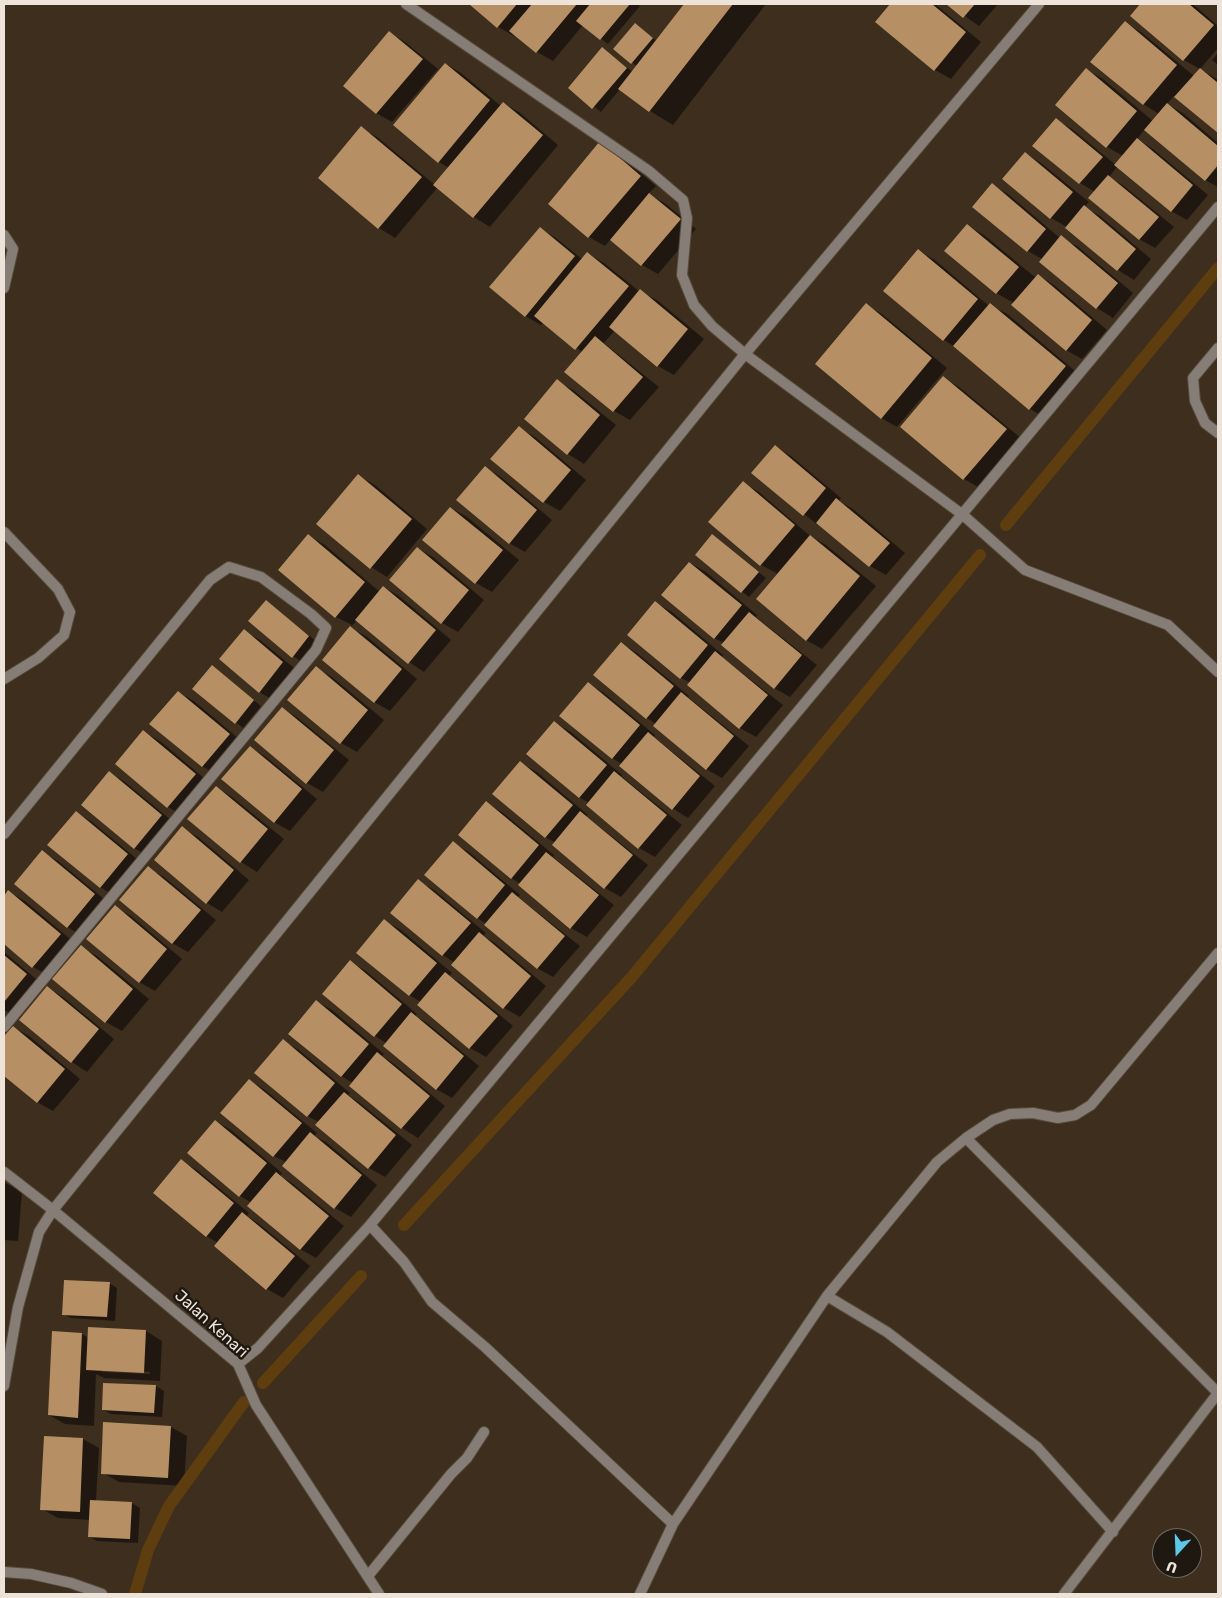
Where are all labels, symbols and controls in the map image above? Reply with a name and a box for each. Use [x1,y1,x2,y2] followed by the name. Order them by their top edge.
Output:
[170,1286,252,1362] street label: Jalan Kenari
[1152,1528,1202,1578] north arrow
[1164,1557,1180,1576] text: U

